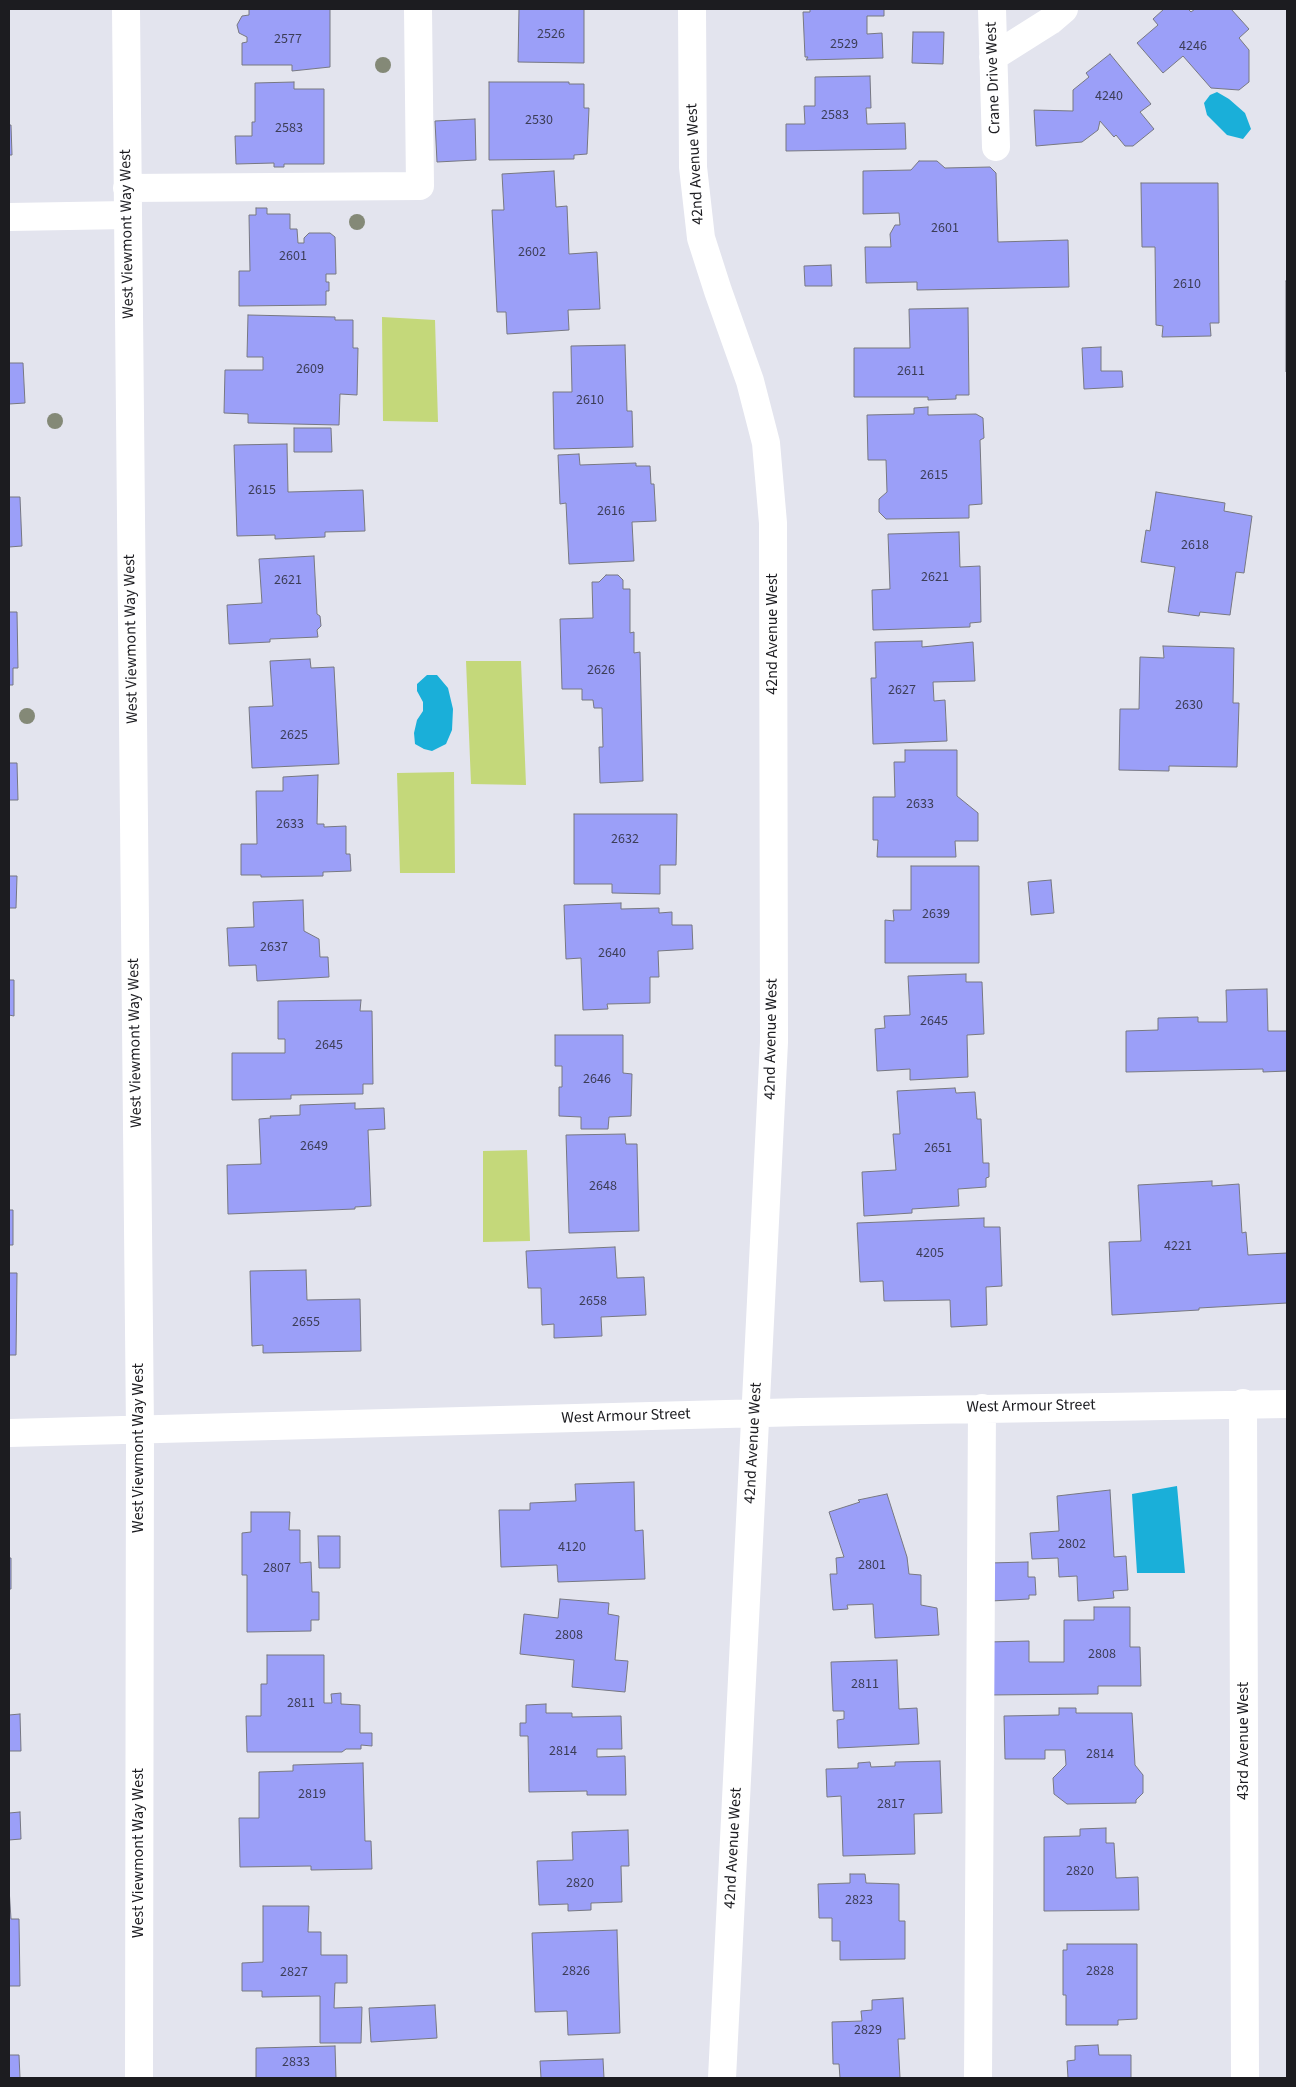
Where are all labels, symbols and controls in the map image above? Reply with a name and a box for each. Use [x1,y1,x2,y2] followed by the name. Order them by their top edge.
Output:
[982,21,1006,135] street label: Crane Drive West
[537,27,565,43] house number: 2526
[274,32,302,48] house number: 2577
[830,37,858,53] house number: 2529
[1179,39,1207,55] house number: 4246
[1095,89,1123,105] house number: 4240
[683,103,709,225] street label: 42nd Avenue West
[821,108,849,124] house number: 2583
[525,113,553,129] house number: 2530
[275,121,303,137] house number: 2583
[117,149,139,319] street label: West Viewmont Way West
[931,221,959,237] house number: 2601
[518,245,546,261] house number: 2602
[279,249,307,265] house number: 2601
[1173,277,1201,293] house number: 2610
[296,362,324,378] house number: 2609
[897,364,925,380] house number: 2611
[576,393,604,409] house number: 2610
[920,468,948,484] house number: 2615
[248,483,276,499] house number: 2615
[597,504,625,520] house number: 2616
[1181,538,1209,554] house number: 2618
[121,554,143,724] street label: West Viewmont Way West
[921,570,949,586] house number: 2621
[274,573,302,589] house number: 2621
[763,573,783,695] street label: 42nd Avenue West
[587,663,615,679] house number: 2626
[888,683,916,699] house number: 2627
[1175,698,1203,714] house number: 2630
[280,728,308,744] house number: 2625
[906,797,934,813] house number: 2633
[276,817,304,833] house number: 2633
[611,832,639,848] house number: 2632
[922,907,950,923] house number: 2639
[260,940,288,956] house number: 2637
[598,946,626,962] house number: 2640
[125,958,147,1128] street label: West Viewmont Way West
[761,978,783,1100] street label: 42nd Avenue West
[920,1014,948,1030] house number: 2645
[315,1038,343,1054] house number: 2645
[583,1072,611,1088] house number: 2646
[300,1139,328,1155] house number: 2649
[924,1141,952,1157] house number: 2651
[589,1179,617,1195] house number: 2648
[1164,1239,1192,1255] house number: 4221
[916,1246,944,1262] house number: 4205
[579,1294,607,1310] house number: 2658
[292,1315,320,1331] house number: 2655
[129,1363,149,1533] street label: West Viewmont Way West
[741,1382,767,1504] street label: 42nd Avenue West
[966,1396,1096,1418] street label: West Armour Street
[561,1405,691,1429] street label: West Armour Street
[1058,1537,1086,1553] house number: 2802
[558,1540,586,1556] house number: 4120
[858,1558,886,1574] house number: 2801
[263,1561,291,1577] house number: 2807
[555,1628,583,1644] house number: 2808
[1088,1647,1116,1663] house number: 2808
[851,1677,879,1693] house number: 2811
[1234,1682,1254,1800] street label: 43rd Avenue West
[287,1696,315,1712] house number: 2811
[549,1744,577,1760] house number: 2814
[1086,1747,1114,1763] house number: 2814
[129,1768,149,1938] street label: West Viewmont Way West
[298,1787,326,1803] house number: 2819
[721,1787,747,1909] street label: 42nd Avenue West
[877,1797,905,1813] house number: 2817
[1066,1864,1094,1880] house number: 2820
[566,1876,594,1892] house number: 2820
[845,1893,873,1909] house number: 2823
[562,1964,590,1980] house number: 2826
[1086,1964,1114,1980] house number: 2828
[280,1965,308,1981] house number: 2827
[854,2023,882,2039] house number: 2829
[282,2055,310,2071] house number: 2833

